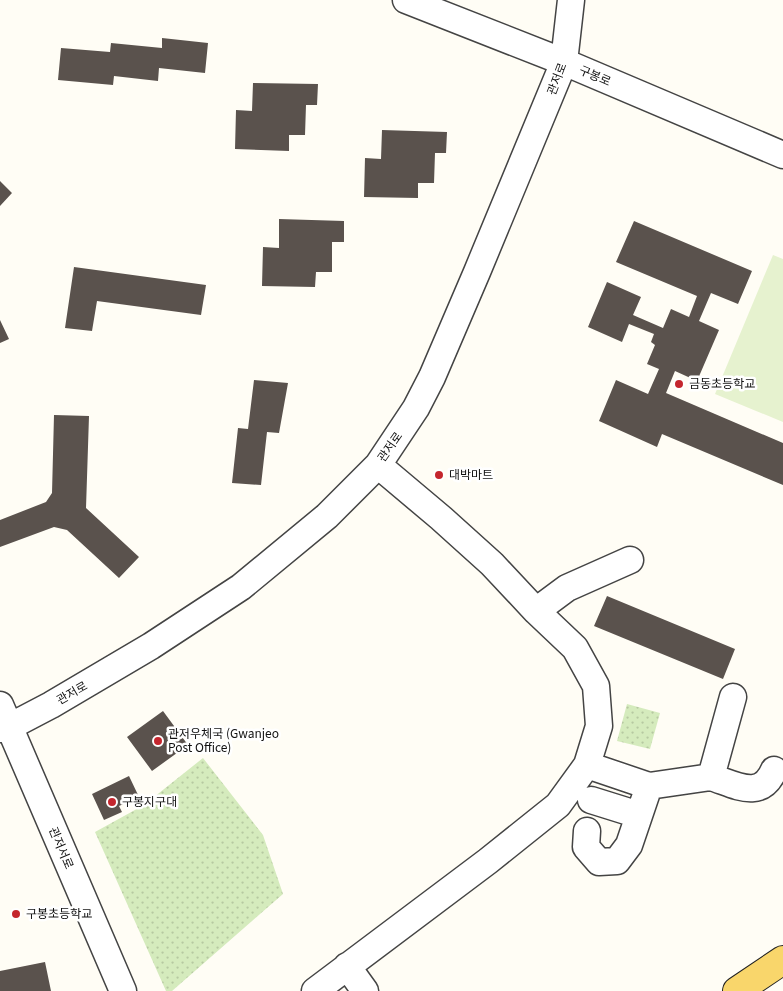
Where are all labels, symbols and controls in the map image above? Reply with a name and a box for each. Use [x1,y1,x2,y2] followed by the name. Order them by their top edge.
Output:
[542,60,569,97] street label: 관저로
[577,60,614,89] street label: 구봉로
[689,374,755,391] place label: 금동초등학교
[673,378,685,390] marker: 금동초등학교
[372,428,405,465] street label: 관저로
[449,465,493,482] place label: 대박마트
[433,469,445,481] marker: 대박마트
[53,676,90,707] street label: 관저로
[168,724,279,755] place label: 관저우체국 (Gwanjeo Post Office)
[152,735,164,747] marker: 관저우체국 (Gwanjeo Post Office)
[122,792,177,809] place label: 구봉지구대
[106,796,118,808] marker: 구봉지구대
[46,824,79,871] street label: 관저서로
[26,904,92,921] place label: 구봉초등학교
[10,908,22,920] marker: 구봉초등학교

